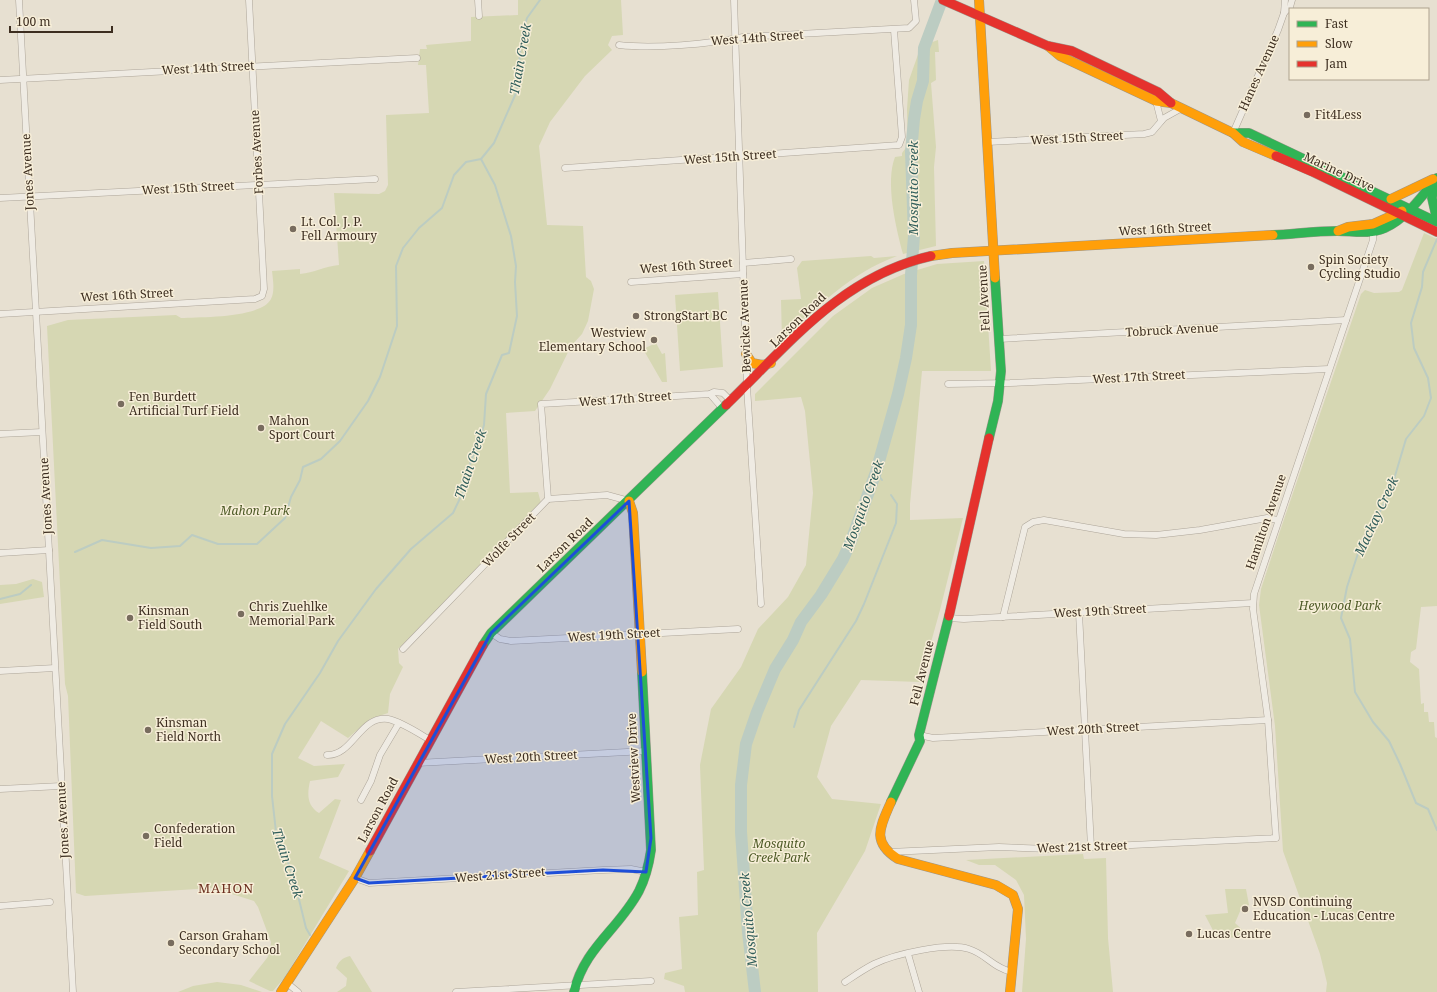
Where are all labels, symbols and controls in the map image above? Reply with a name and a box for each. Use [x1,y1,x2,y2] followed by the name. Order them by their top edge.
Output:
[10,8,112,34] scale bar
[1289,8,1429,80] legend
[16,13,51,30] text: 100 m
[1325,15,1348,32] text: Fast
[505,21,535,96] water label: Thain Creek
[710,26,804,49] street label: West 14th Street
[1234,32,1283,114] street label: Hanes Avenue
[1325,35,1353,52] text: Slow
[1324,55,1347,72] text: Jam
[161,57,255,78] street label: West 14th Street
[1315,106,1362,123] place label: Fit4Less
[246,109,267,195] street label: Forbes Avenue
[1302,110,1312,120] marker: Fit4Less
[1030,127,1124,148] street label: West 15th Street
[17,133,38,212] street label: Jones Avenue
[904,140,922,236] water label: Mosquito Creek
[683,145,777,168] street label: West 15th Street
[1301,148,1377,195] street label: Marine Drive
[141,177,235,198] street label: West 15th Street
[301,213,377,244] place label: Lt. Col. J. P. Fell Armoury
[1118,218,1212,239] street label: West 16th Street
[288,224,298,234] marker: Lt. Col. J. P. Fell Armoury
[1319,251,1401,282] place label: Spin Society Cycling Studio
[639,254,733,277] street label: West 16th Street
[1306,262,1316,272] marker: Spin Society Cycling Studio
[973,264,994,332] street label: Fell Avenue
[734,279,755,373] street label: Bewicke Avenue
[80,284,174,305] street label: West 16th Street
[766,288,830,351] street label: Larson Road
[644,307,727,324] place label: StrongStart BC
[631,311,641,321] marker: StrongStart BC
[1125,319,1219,340] street label: Tobruck Avenue
[539,324,647,355] place label: Westview Elementary School
[649,335,659,345] marker: Westview Elementary School
[1092,366,1186,387] street label: West 17th Street
[578,387,672,410] street label: West 17th Street
[129,388,240,419] place label: Fen Burdett Artificial Turf Field
[116,399,126,409] marker: Fen Burdett Artificial Turf Field
[269,412,335,443] place label: Mahon Sport Court
[256,423,266,433] marker: Mahon Sport Court
[450,426,491,501] water label: Thain Creek
[35,457,56,536] street label: Jones Avenue
[838,457,888,553] water label: Mosquito Creek
[1241,472,1290,572] street label: Hamilton Avenue
[1349,473,1402,559] water label: Mackay Creek
[219,502,291,519] park label: Mahon Park
[478,509,539,571] street label: Wolfe Street
[533,513,597,576] street label: Larson Road
[1298,597,1382,614] park label: Heywood Park
[249,598,336,629] place label: Chris Zuehlke Memorial Park
[1053,600,1147,621] street label: West 19th Street
[138,602,203,633] place label: Kinsman Field South
[236,609,246,619] marker: Chris Zuehlke Memorial Park
[125,613,135,623] marker: Kinsman Field South
[567,624,661,645] street label: West 19th Street
[905,639,938,707] street label: Fell Avenue
[623,713,644,803] street label: Westview Drive
[156,714,222,745] place label: Kinsman Field North
[1046,718,1140,739] street label: West 20th Street
[143,725,153,735] marker: Kinsman Field North
[484,746,578,767] street label: West 20th Street
[353,773,402,846] street label: Larson Road
[52,781,73,860] street label: Jones Avenue
[154,820,236,851] place label: Confederation Field
[268,826,308,901] water label: Thain Creek
[141,831,151,841] marker: Confederation Field
[748,835,811,866] park label: Mosquito Creek Park
[1036,836,1128,857] street label: West 21st Street
[454,863,546,886] street label: West 21st Street
[735,872,761,969] water label: Mosquito Creek
[198,879,254,897] district label: MAHON
[1253,893,1395,924] place label: NVSD Continuing Education - Lucas Centre
[1240,904,1250,914] marker: NVSD Continuing Education - Lucas Centre
[1197,925,1271,942] place label: Lucas Centre
[179,927,280,958] place label: Carson Graham Secondary School
[1184,929,1194,939] marker: Lucas Centre
[166,938,176,948] marker: Carson Graham Secondary School

